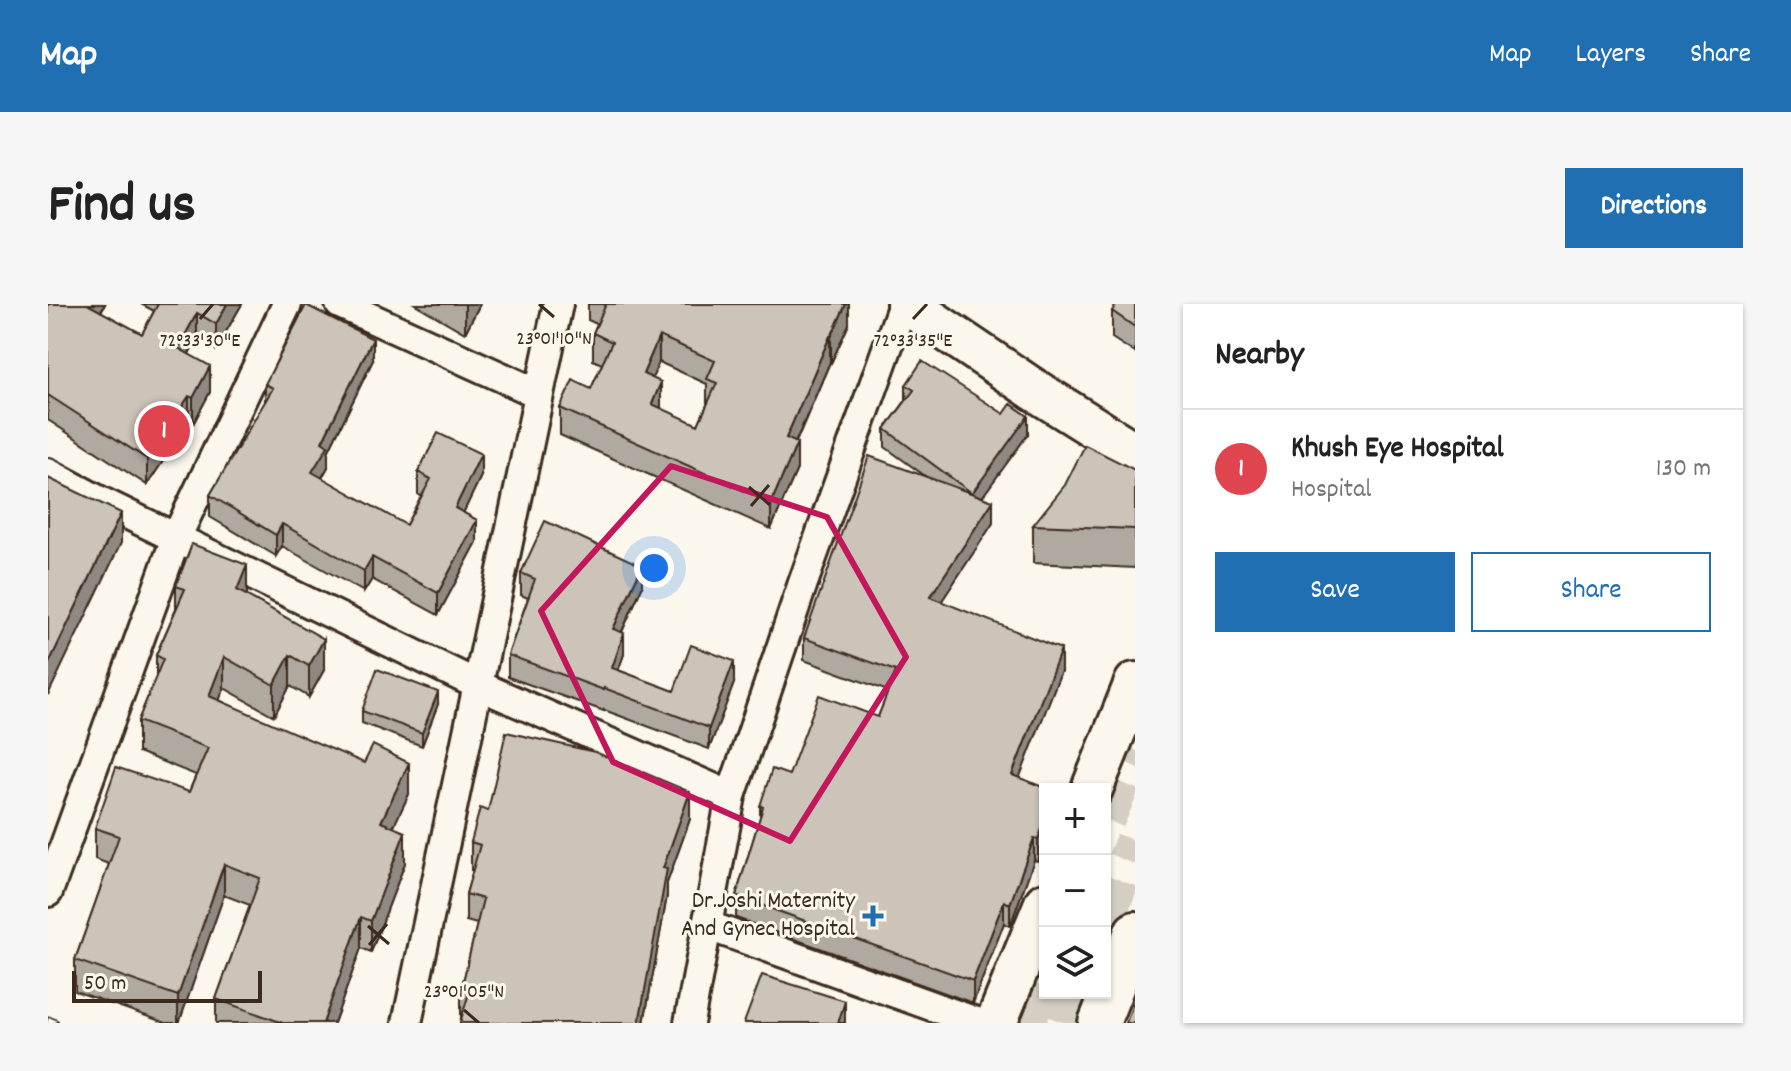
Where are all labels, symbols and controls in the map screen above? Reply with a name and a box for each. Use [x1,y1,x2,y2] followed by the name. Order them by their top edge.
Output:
[40,29,98,84] text: Map
[1489,36,1532,76] text: Map
[1576,36,1646,76] text: Layers
[1690,36,1751,76] text: Share
[48,168,196,248] text: Find us
[1565,168,1743,248] button: Directions
[516,326,592,354] text: 23°01'10"N
[160,328,240,356] text: 72°33'30"E
[874,328,952,356] text: 72°33'35"E
[1215,332,1304,381] text: Nearby
[138,401,190,461] pin: 1
[1291,429,1504,472] text: Khush Eye Hospital
[1238,451,1244,488] text: 1
[1656,451,1711,488] text: 130 m
[1291,472,1372,509] text: Hospital
[634,548,674,588] your location
[1215,552,1455,632] button: Save
[1471,552,1711,632] button: Share
[1039,783,1111,999] map controls
[1039,783,1111,855] button: +
[1039,855,1111,927] button: −
[681,885,856,947] place label: Dr.Joshi Maternity And Gynec Hospital
[862,905,884,927] marker: Dr.Joshi Maternity And Gynec Hospital
[1039,927,1111,999] button: layers
[72,967,262,1003] scale bar
[84,969,126,1000] text: 50 m
[424,979,504,1007] text: 23°01'05"N

